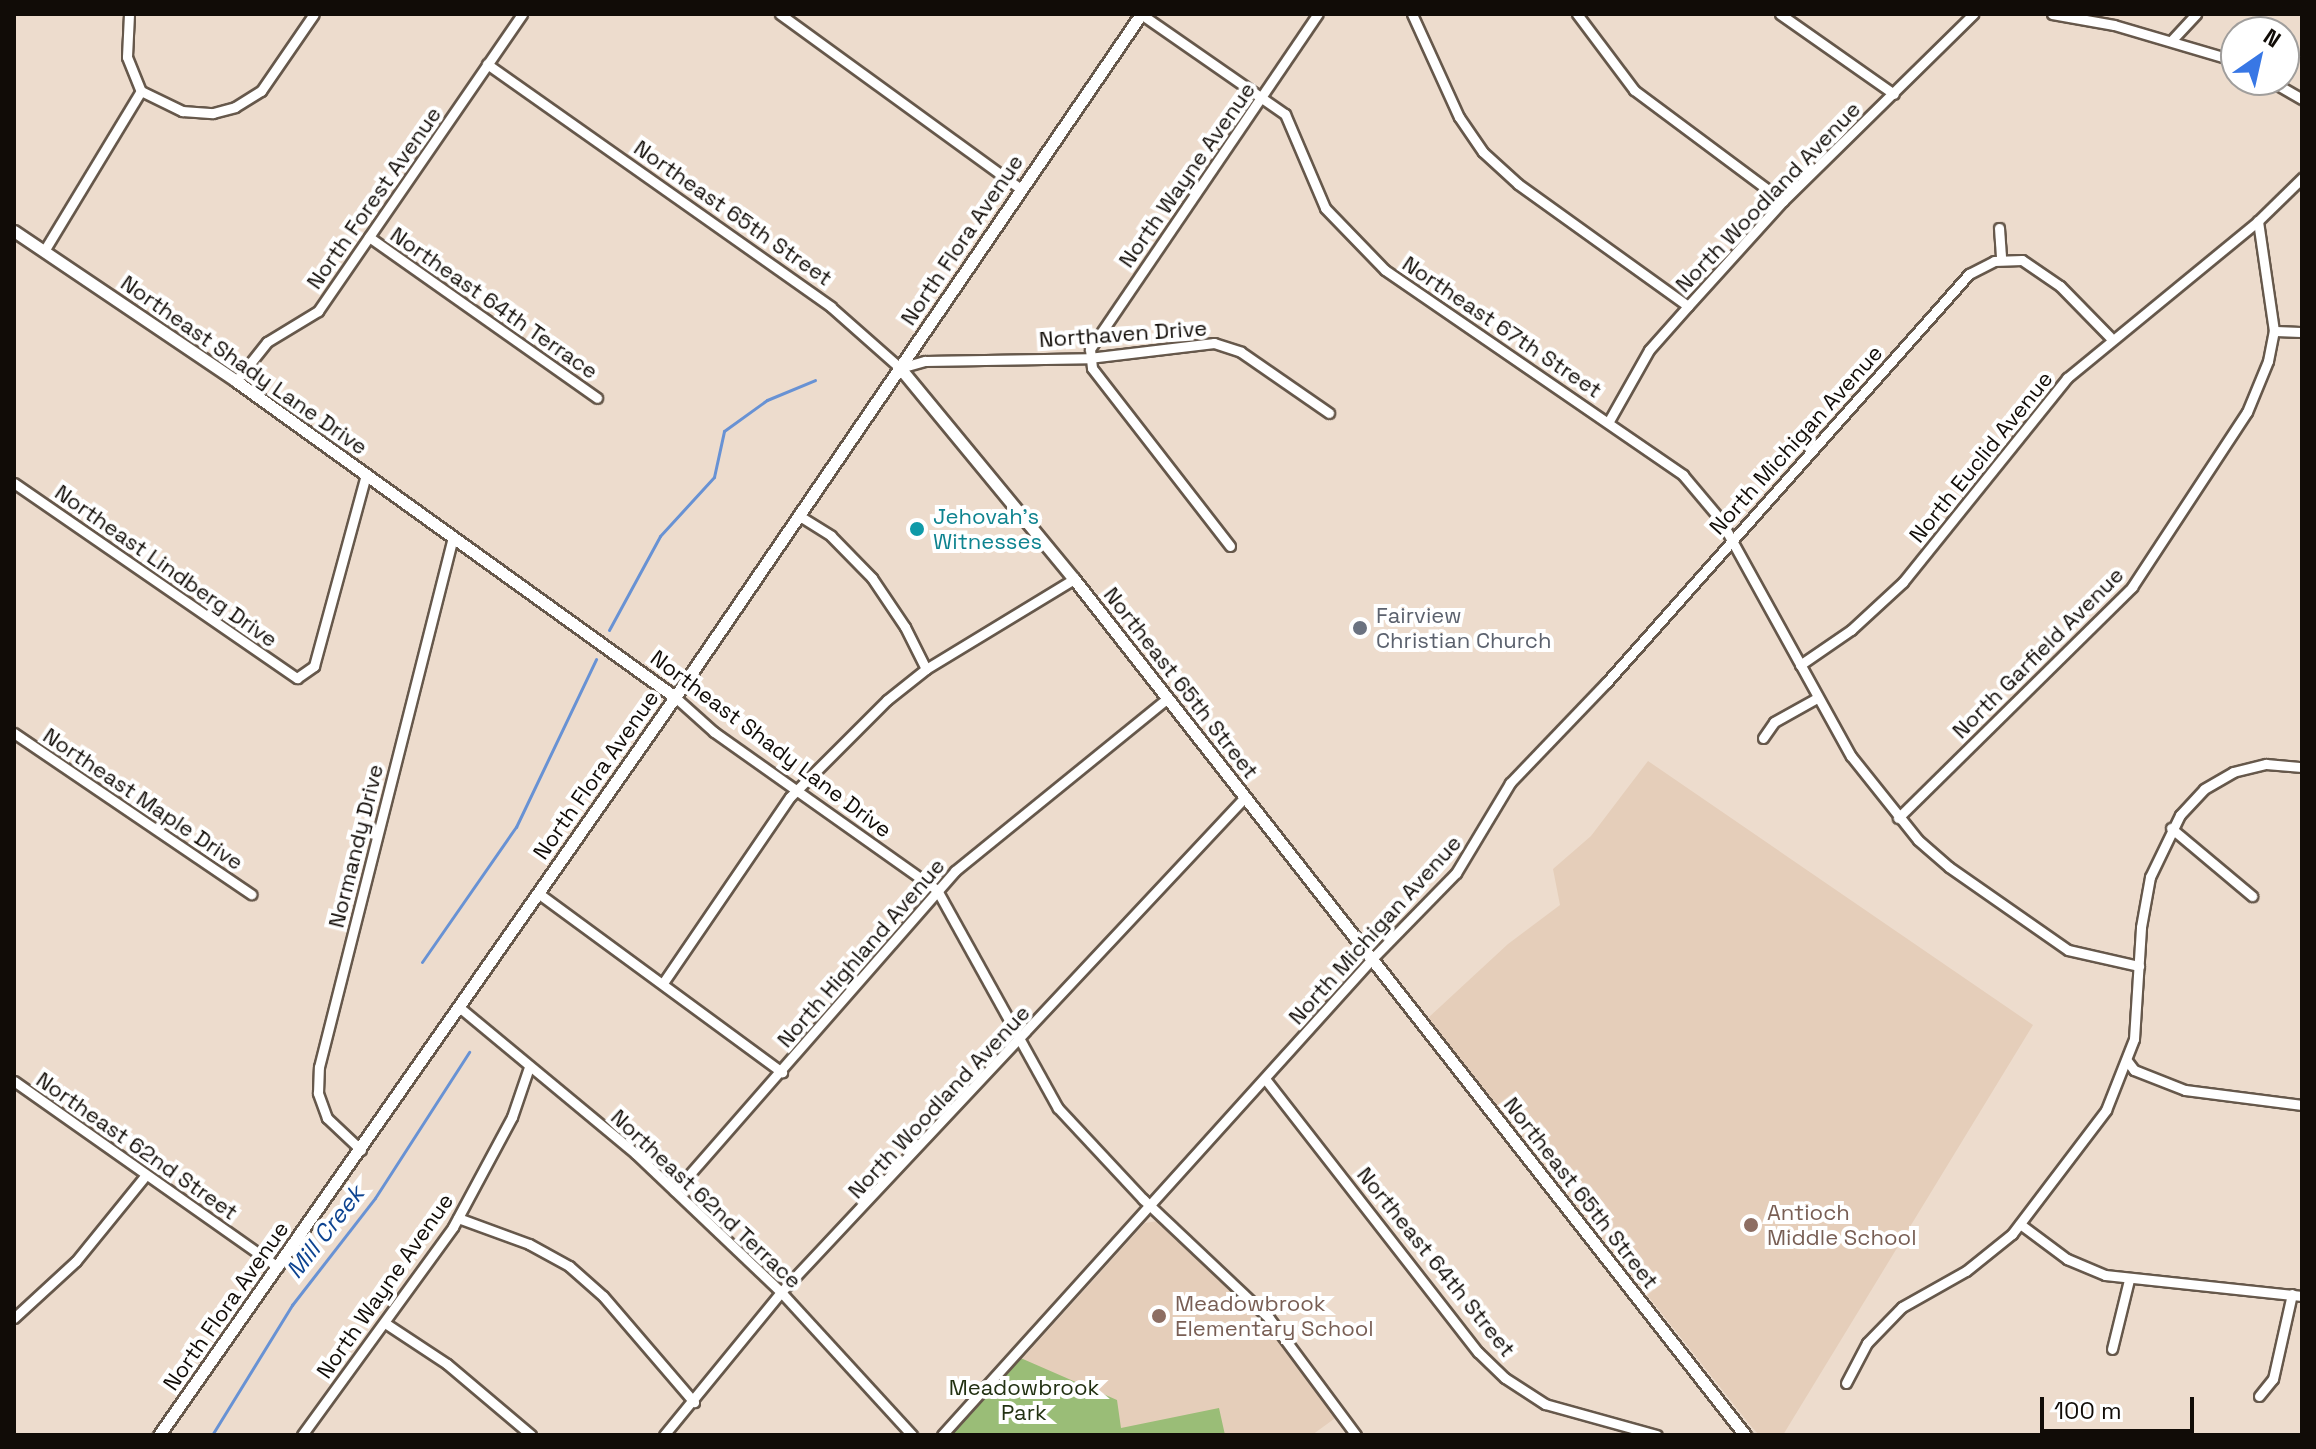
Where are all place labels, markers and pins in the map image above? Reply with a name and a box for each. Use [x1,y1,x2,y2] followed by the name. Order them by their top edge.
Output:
[933,503,1042,554] place label: Jehovah's Witnesses
[908,520,926,538] marker: Jehovah's Witnesses
[1376,602,1551,654] place label: Fairview Christian Church
[1351,619,1369,637] marker: Fairview Christian Church
[1767,1199,1917,1250] place label: Antioch Middle School
[1742,1216,1760,1234] marker: Antioch Middle School
[1175,1290,1374,1342] place label: Meadowbrook Elementary School
[1150,1307,1168,1325] marker: Meadowbrook Elementary School

